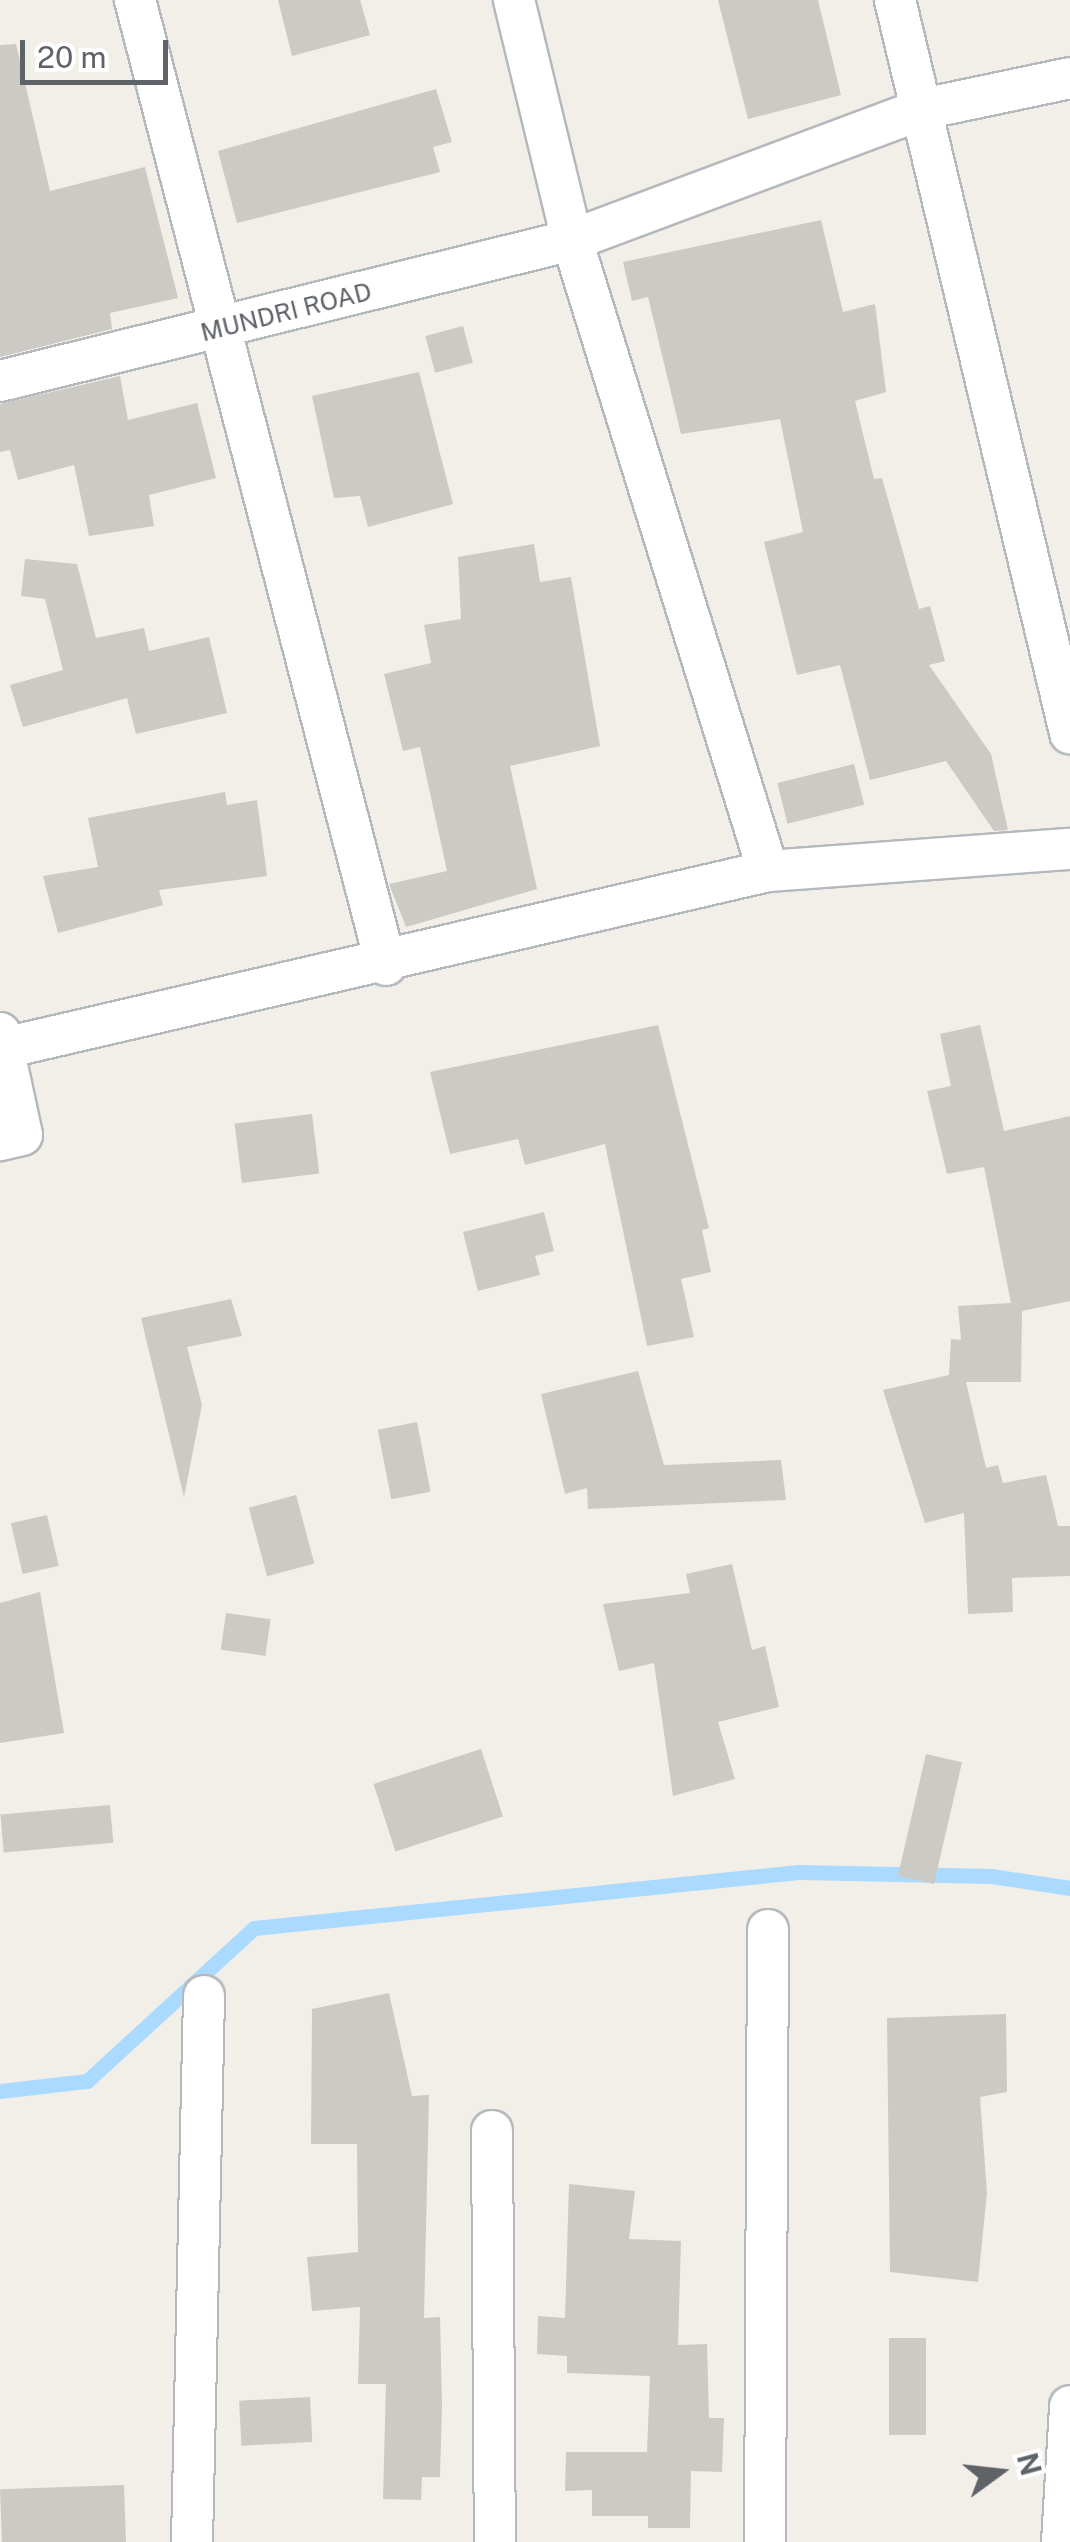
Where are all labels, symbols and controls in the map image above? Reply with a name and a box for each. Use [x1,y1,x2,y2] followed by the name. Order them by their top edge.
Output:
[25,20,172,82] scale bar
[37,39,106,75] text: 20 m
[197,276,375,348] street label: MUNDRI ROAD
[950,2422,1050,2522] north arrow
[1011,2449,1048,2479] text: N

